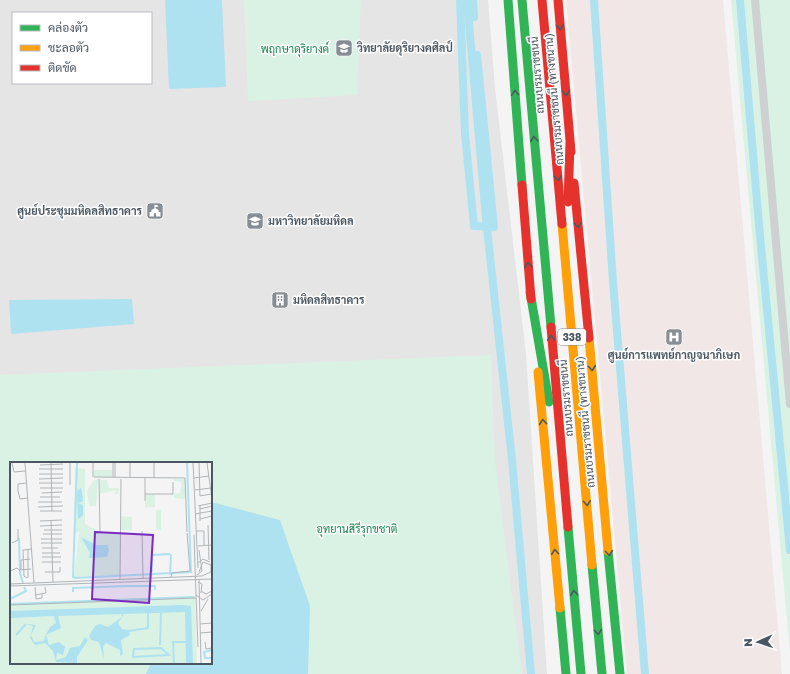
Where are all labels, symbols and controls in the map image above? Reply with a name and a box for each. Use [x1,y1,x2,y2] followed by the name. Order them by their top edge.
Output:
[12,12,152,84] legend
[48,20,88,35] text: คล่องตัว
[555,24,564,30] one-way arrow
[540,33,566,166] street label: ถนนบรมราชชนนี (ทางขนาน)
[526,36,546,114] street label: ถนนบรมราชชนนี
[334,38,354,58] school or university icon: วิทยาลัยดุริยางคศิลป์
[48,40,89,55] text: ชะลอตัว
[356,40,453,56] place label: วิทยาลัยดุริยางคศิลป์
[261,41,329,58] park label: พฤกษาดุริยางค์
[48,60,77,75] text: ติดขัด
[510,90,519,96] one-way arrow
[561,90,570,96] one-way arrow
[530,136,539,142] one-way arrow
[554,175,563,181] one-way arrow
[145,201,165,221] public building icon: ศูนย์ประชุมมหิดลสิทธาคาร
[17,203,143,219] place label: ศูนย์ประชุมมหิดลสิทธาคาร
[245,211,265,231] school or university icon: มหาวิทยาลัยมหิดล
[268,214,353,227] place label: มหาวิทยาลัยมหิดล
[573,222,582,228] one-way arrow
[524,262,533,268] one-way arrow
[270,290,290,310] building icon: มหิดลสิทธาคาร
[293,293,365,306] place label: มหิดลสิทธาคาร
[664,327,684,347] hospital icon: ศูนย์การแพทย์กาญจนาภิเษก
[558,329,586,345] road number: 338
[547,335,556,341] one-way arrow
[608,347,740,363] place label: ศูนย์การแพทย์กาญจนาภิเษก
[571,356,597,489] street label: ถนนบรมราชชนนี (ทางขนาน)
[555,359,575,437] street label: ถนนบรมราชชนนี
[587,365,596,371] one-way arrow
[538,419,547,425] one-way arrow
[10,462,212,664] inset map
[582,500,591,506] one-way arrow
[317,521,397,538] park label: อุทยานสิรีรุกขชาติ
[550,549,559,555] one-way arrow
[604,550,613,556] one-way arrow
[570,590,579,596] one-way arrow
[738,622,778,662] north arrow
[594,629,603,635] one-way arrow
[741,638,754,647] text: N

